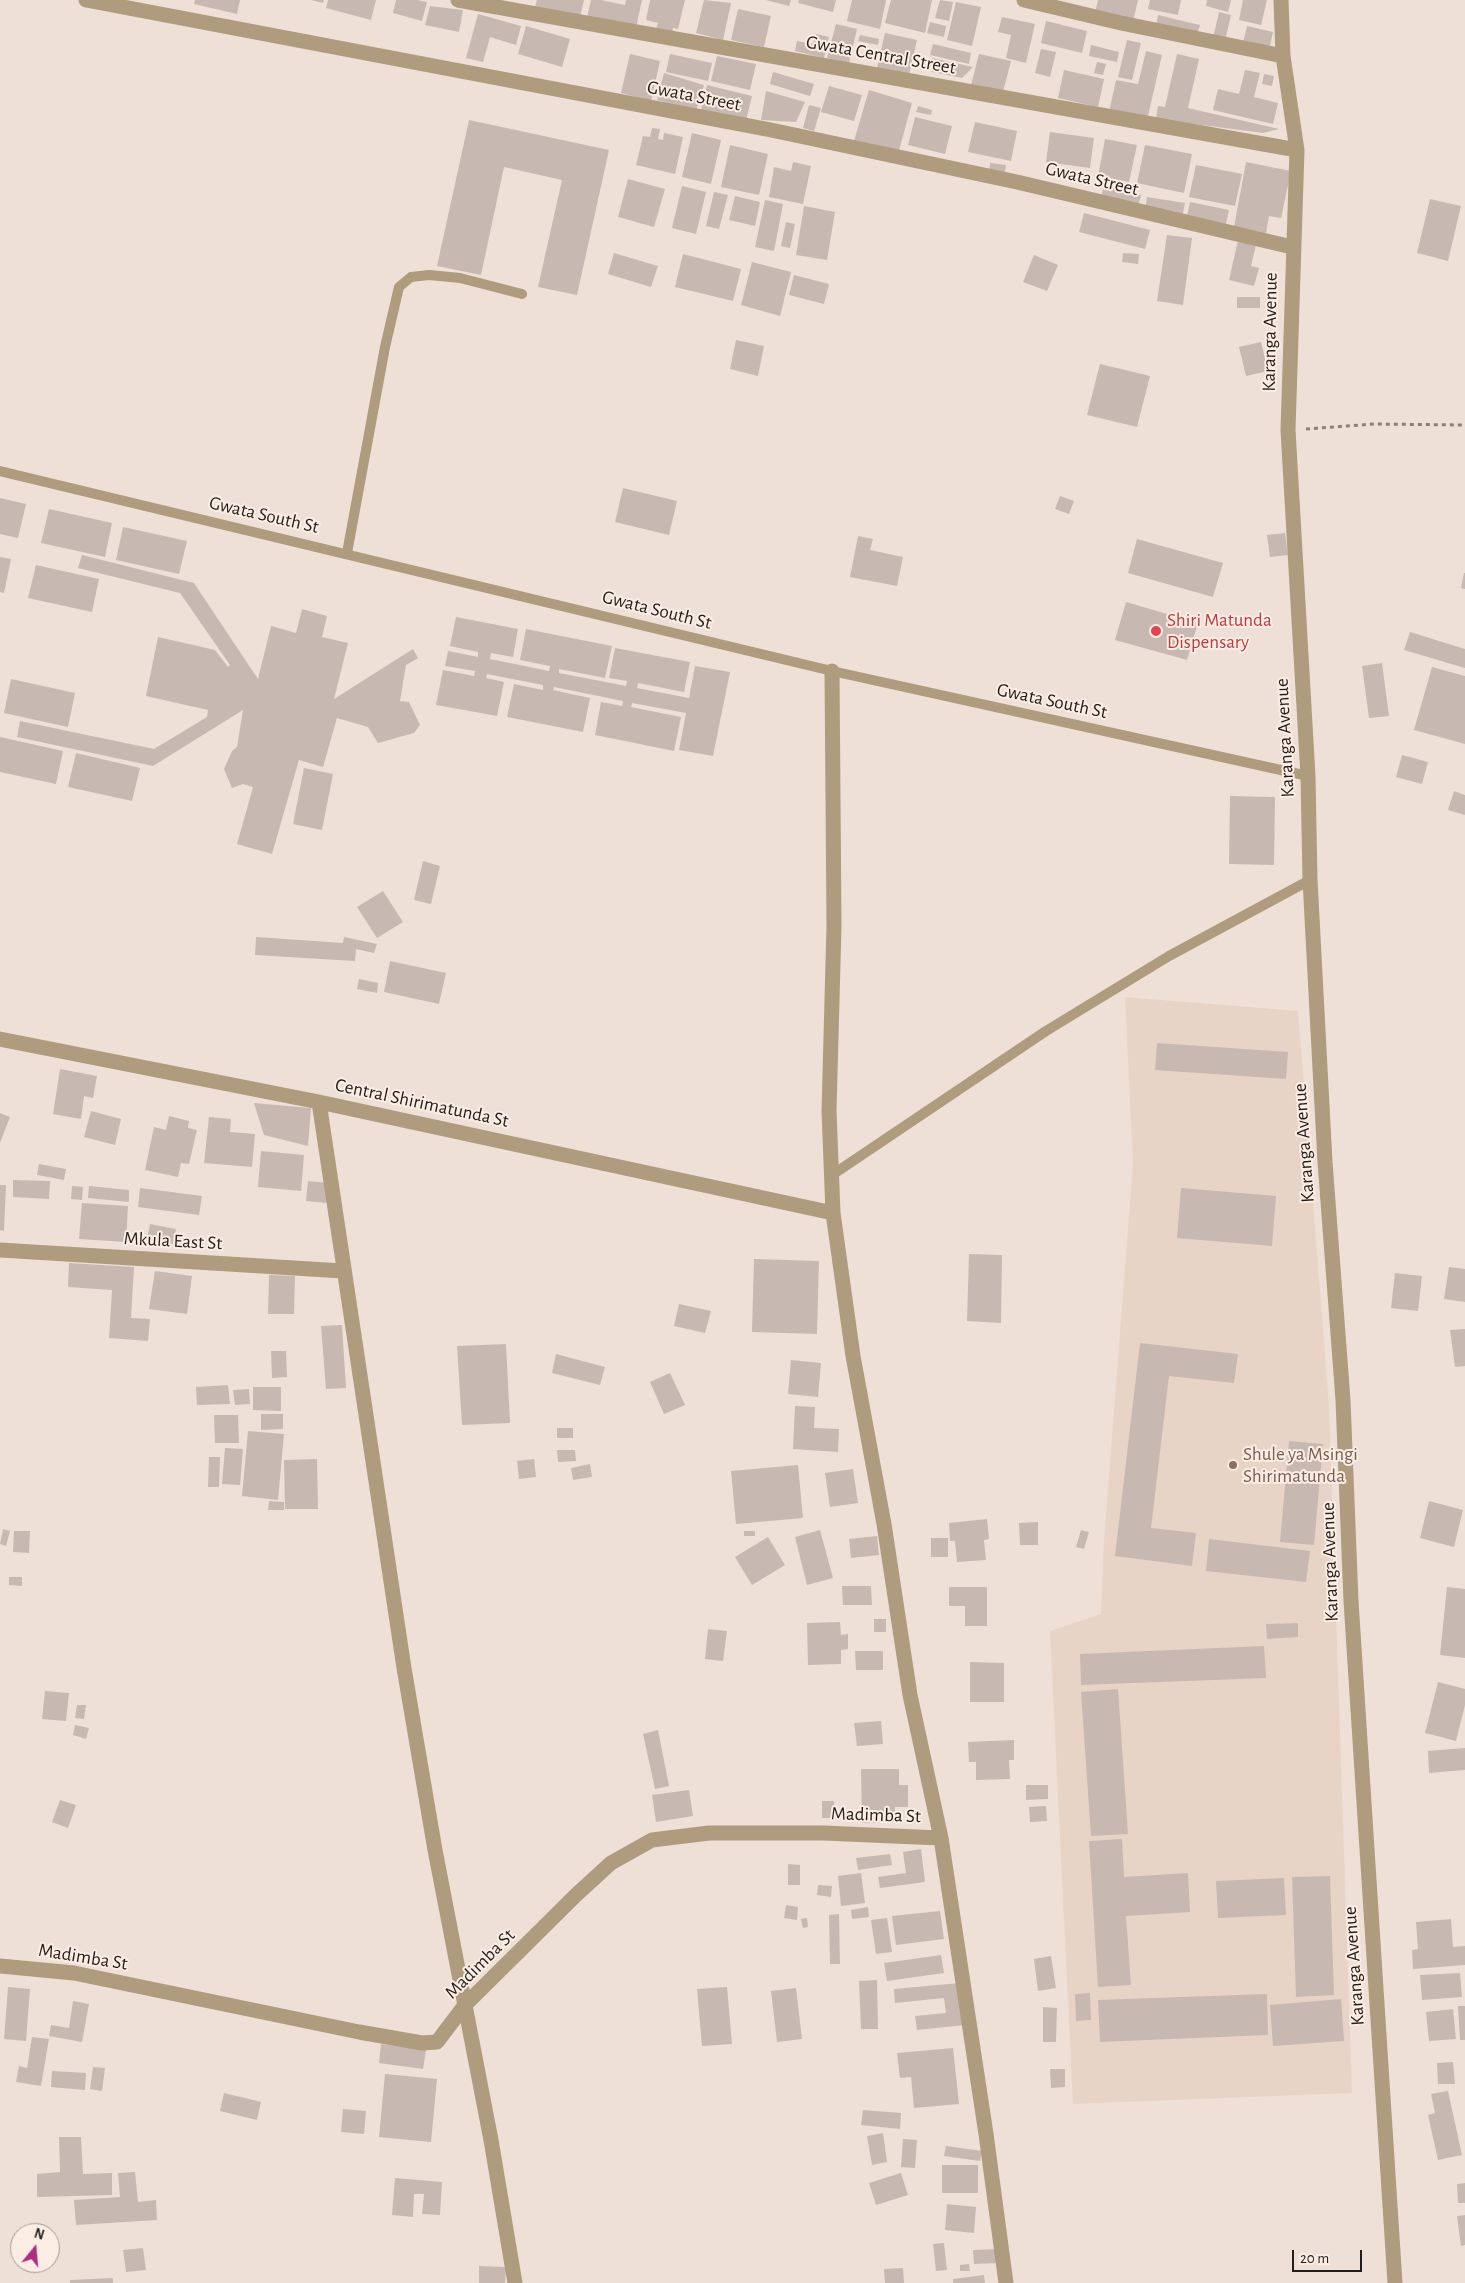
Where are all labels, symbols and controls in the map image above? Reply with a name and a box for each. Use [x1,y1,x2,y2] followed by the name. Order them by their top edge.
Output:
[804,31,958,79] street label: Gwata Central Street
[645,76,743,116] street label: Gwata Street
[1043,157,1141,201] street label: Gwata Street
[1258,272,1282,392] street label: Karanga Avenue
[207,491,321,539] street label: Gwata South St
[600,585,714,635] street label: Gwata South St
[1167,609,1272,653] place label: Shiri Matunda Dispensary
[1149,624,1163,638] marker: Shiri Matunda Dispensary
[995,678,1109,724] street label: Gwata South St
[1270,678,1300,798] street label: Karanga Avenue
[333,1073,511,1133] street label: Central Shirimatunda St
[1288,1083,1320,1203] street label: Karanga Avenue
[123,1227,223,1255] street label: Mkula East St
[1243,1443,1358,1487] place label: Shule ya Msingi Shirimatunda
[1227,1459,1239,1471] marker: Shule ya Msingi Shirimatunda
[1317,1502,1343,1622] street label: Karanga Avenue
[831,1802,921,1828] street label: Madimba St
[1338,1906,1370,2026] street label: Karanga Avenue
[440,1924,520,2004] street label: Madimba St
[37,1939,129,1975] street label: Madimba St
[10,2223,60,2273] north arrow
[32,2226,46,2243] text: N
[1295,2240,1365,2272] scale bar
[1300,2251,1329,2266] text: 20 m

